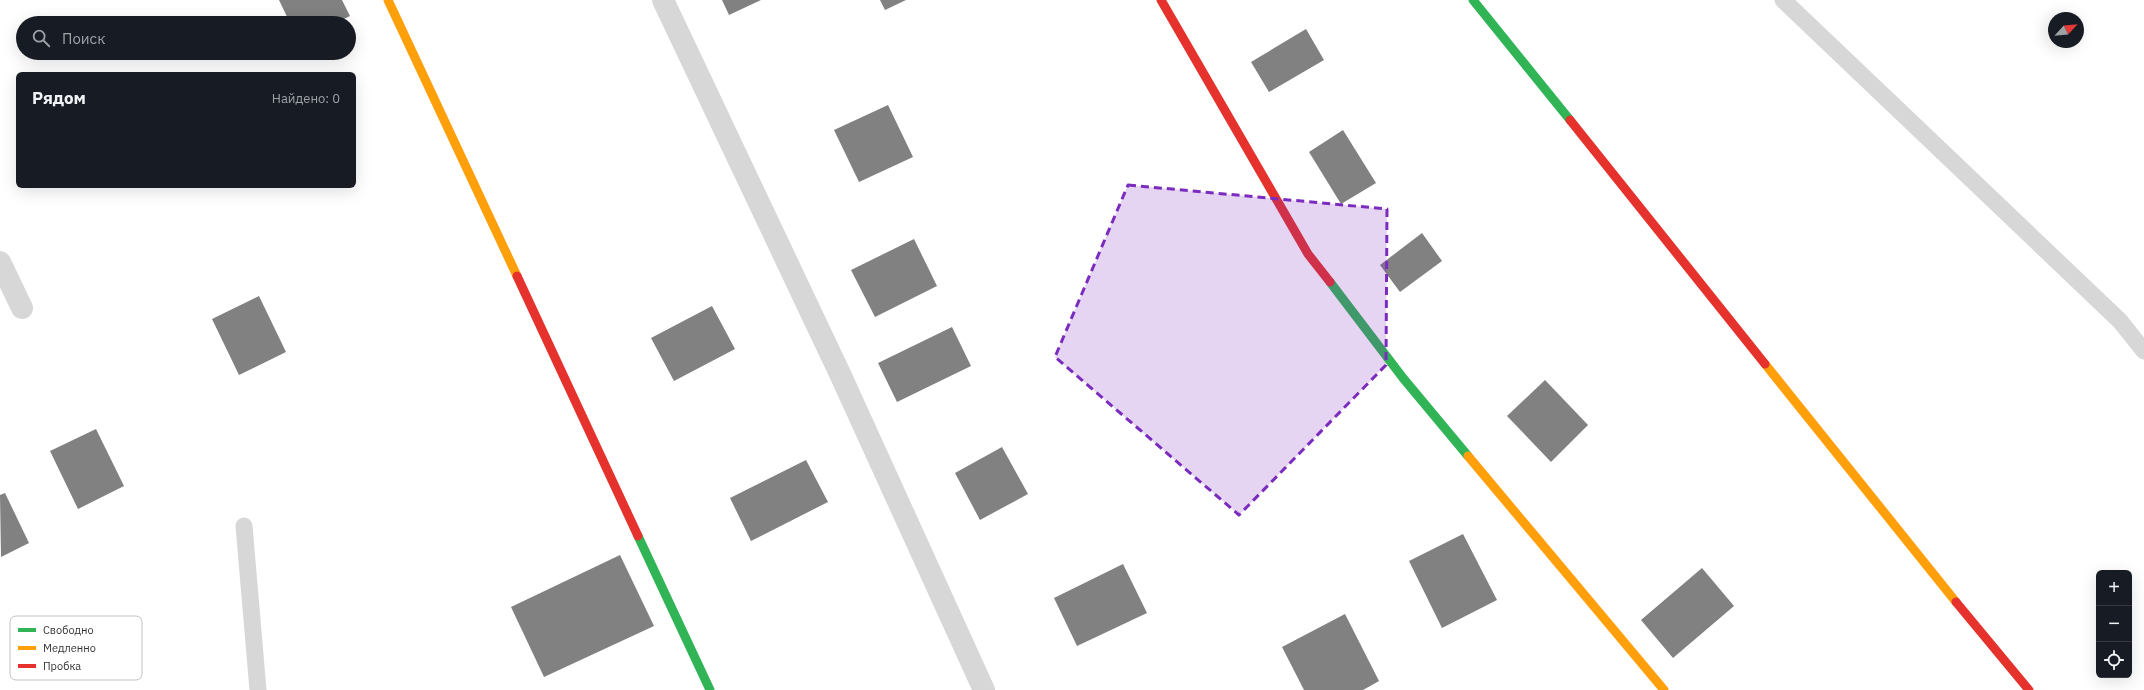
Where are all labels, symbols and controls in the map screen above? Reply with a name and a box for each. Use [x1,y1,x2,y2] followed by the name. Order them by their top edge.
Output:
[2048,12,2084,48] north arrow
[16,16,356,60] search box
[30,27,52,49] icon: search
[62,29,105,48] text: Поиск
[32,87,86,109] text: Рядом
[272,90,340,107] text: Найдено: 0
[2096,570,2132,678] map controls
[2096,570,2132,606] button: +
[2096,606,2132,642] button: −
[10,616,142,680] legend
[43,623,94,637] text: Свободно
[43,641,96,655] text: Медленно
[2096,642,2132,678] button: locate
[43,659,81,673] text: Пробка

